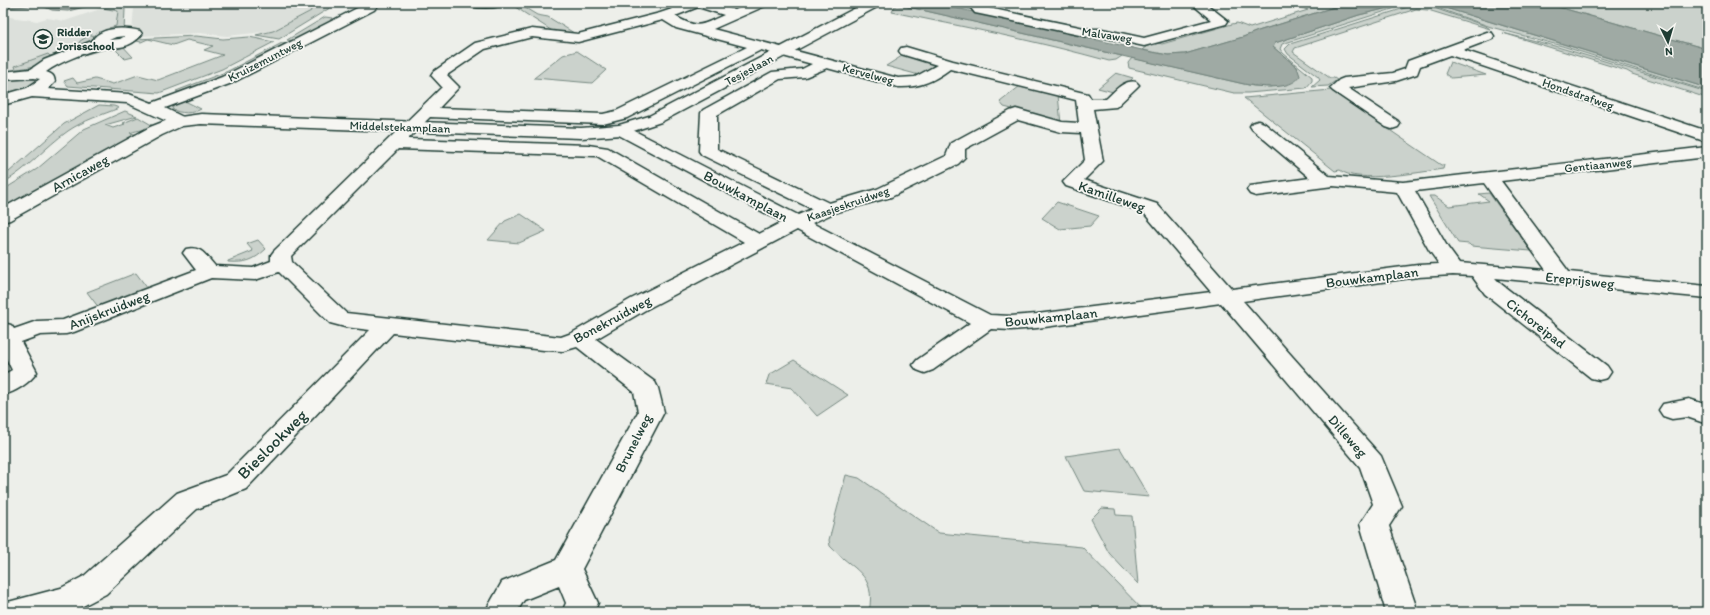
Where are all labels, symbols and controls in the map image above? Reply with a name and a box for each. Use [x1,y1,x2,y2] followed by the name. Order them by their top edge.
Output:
[1648,22,1688,62] north arrow
[1081,24,1134,46] street label: Malvaweg
[56,25,115,53] place label: Ridder Jorisschool
[32,28,54,50] school or university icon: Ridder Jorisschool
[226,35,305,85] street label: Kruizemuntweg
[1665,45,1673,58] text: N
[722,51,776,89] street label: Tesjeslaan
[841,60,896,88] street label: Kervelweg
[1540,75,1616,113] street label: Hondsdrafweg
[349,118,451,136] street label: Middelstekamplaan
[49,150,112,196] street label: Arnicaweg
[1564,154,1633,175] street label: Gentiaanweg
[701,167,791,226] street label: Bouwkamplaan
[1076,177,1148,216] street label: Kamilleweg
[805,183,892,225] street label: Kaasjeskruidweg
[1325,263,1419,292] street label: Bouwkamplaan
[1545,268,1616,293] street label: Ereprijsweg
[67,287,153,334] street label: Anijskruidweg
[570,291,655,347] street label: Bonekruidweg
[1502,295,1569,352] street label: Cichoreipad
[1004,304,1098,331] street label: Bouwkamplaan
[233,405,311,483] street label: Bieslookweg
[611,410,656,476] street label: Brunelweg
[1325,412,1371,462] street label: Dilleweg

